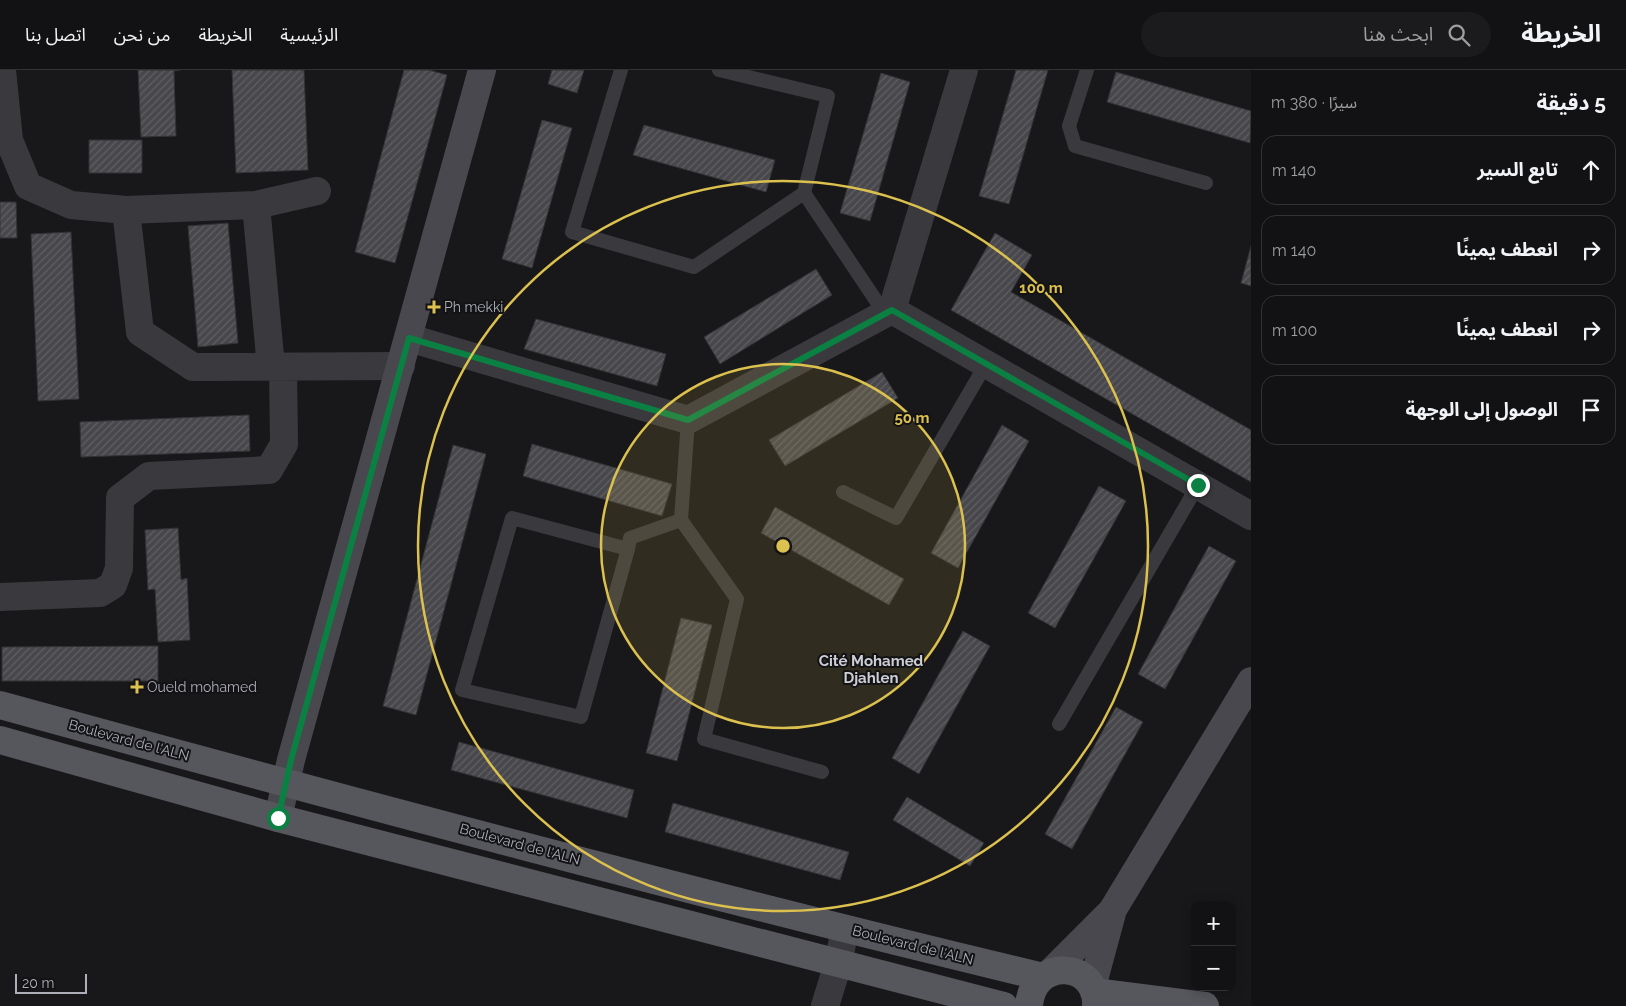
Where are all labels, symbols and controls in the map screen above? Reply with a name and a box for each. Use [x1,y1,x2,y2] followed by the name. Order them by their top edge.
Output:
[1141,12,1491,57] search box
[1521,19,1601,48] text: الخريطة
[1445,21,1473,49] icon: search
[1363,23,1433,45] text: ابحث هنا
[25,24,86,45] text: اتصل بنا
[114,24,170,45] text: من نحن
[198,24,252,45] text: الخريطة
[280,24,338,45] text: الرئيسية
[1536,90,1606,115] text: 5 دقيقة
[1271,93,1357,112] text: سيرًا · 380 m
[1577,156,1605,184] icon: ahead
[1477,158,1558,180] text: تابع السير
[1272,161,1316,180] text: 140 m
[1577,236,1605,264] icon: right
[1456,238,1558,260] text: انعطف يمينًا
[1272,241,1316,260] text: 140 m
[1019,279,1063,297] text: 100 m
[444,299,503,315] place label: Ph mekki
[428,301,440,313] marker: Ph mekki
[1577,316,1605,344] icon: right
[1456,318,1558,340] text: انعطف يمينًا
[1272,321,1317,340] text: 100 m
[1577,396,1605,424] icon: arrive
[1405,398,1558,420] text: الوصول إلى الوجهة
[894,409,930,427] text: 50 m
[1187,474,1210,497] route end
[774,537,792,555] centre of rings
[819,652,924,687] district label: Cité Mohamed Djahlen
[147,679,257,695] place label: Oueld mohamed
[131,681,143,693] marker: Oueld mohamed
[67,716,191,764] street label: Boulevard de l'ALN
[267,807,290,830] route start
[458,820,582,868] street label: Boulevard de l'ALN
[1191,901,1236,991] map controls
[1191,901,1236,946] button: +
[851,922,975,968] street label: Boulevard de l'ALN
[1191,946,1236,991] button: −
[15,971,88,994] scale bar
[22,975,54,991] text: 20 m

